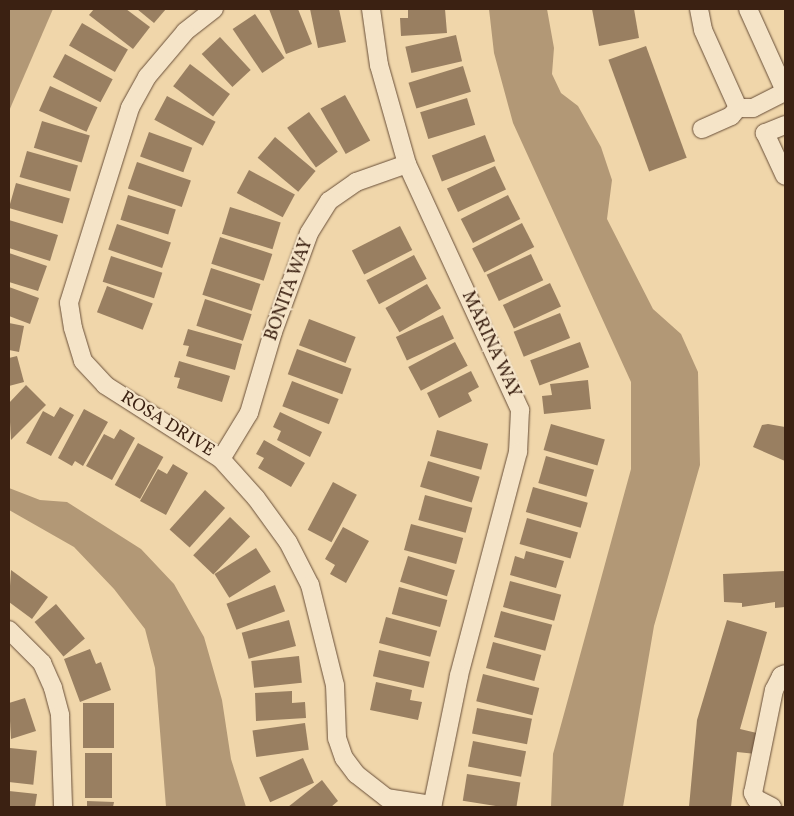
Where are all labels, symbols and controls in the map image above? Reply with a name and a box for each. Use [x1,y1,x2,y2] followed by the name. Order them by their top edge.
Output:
[261,236,319,344] street label: BONITA WAY
[456,288,524,402] street label: MARINA WAY
[116,388,218,462] street label: ROSA DRIVE

